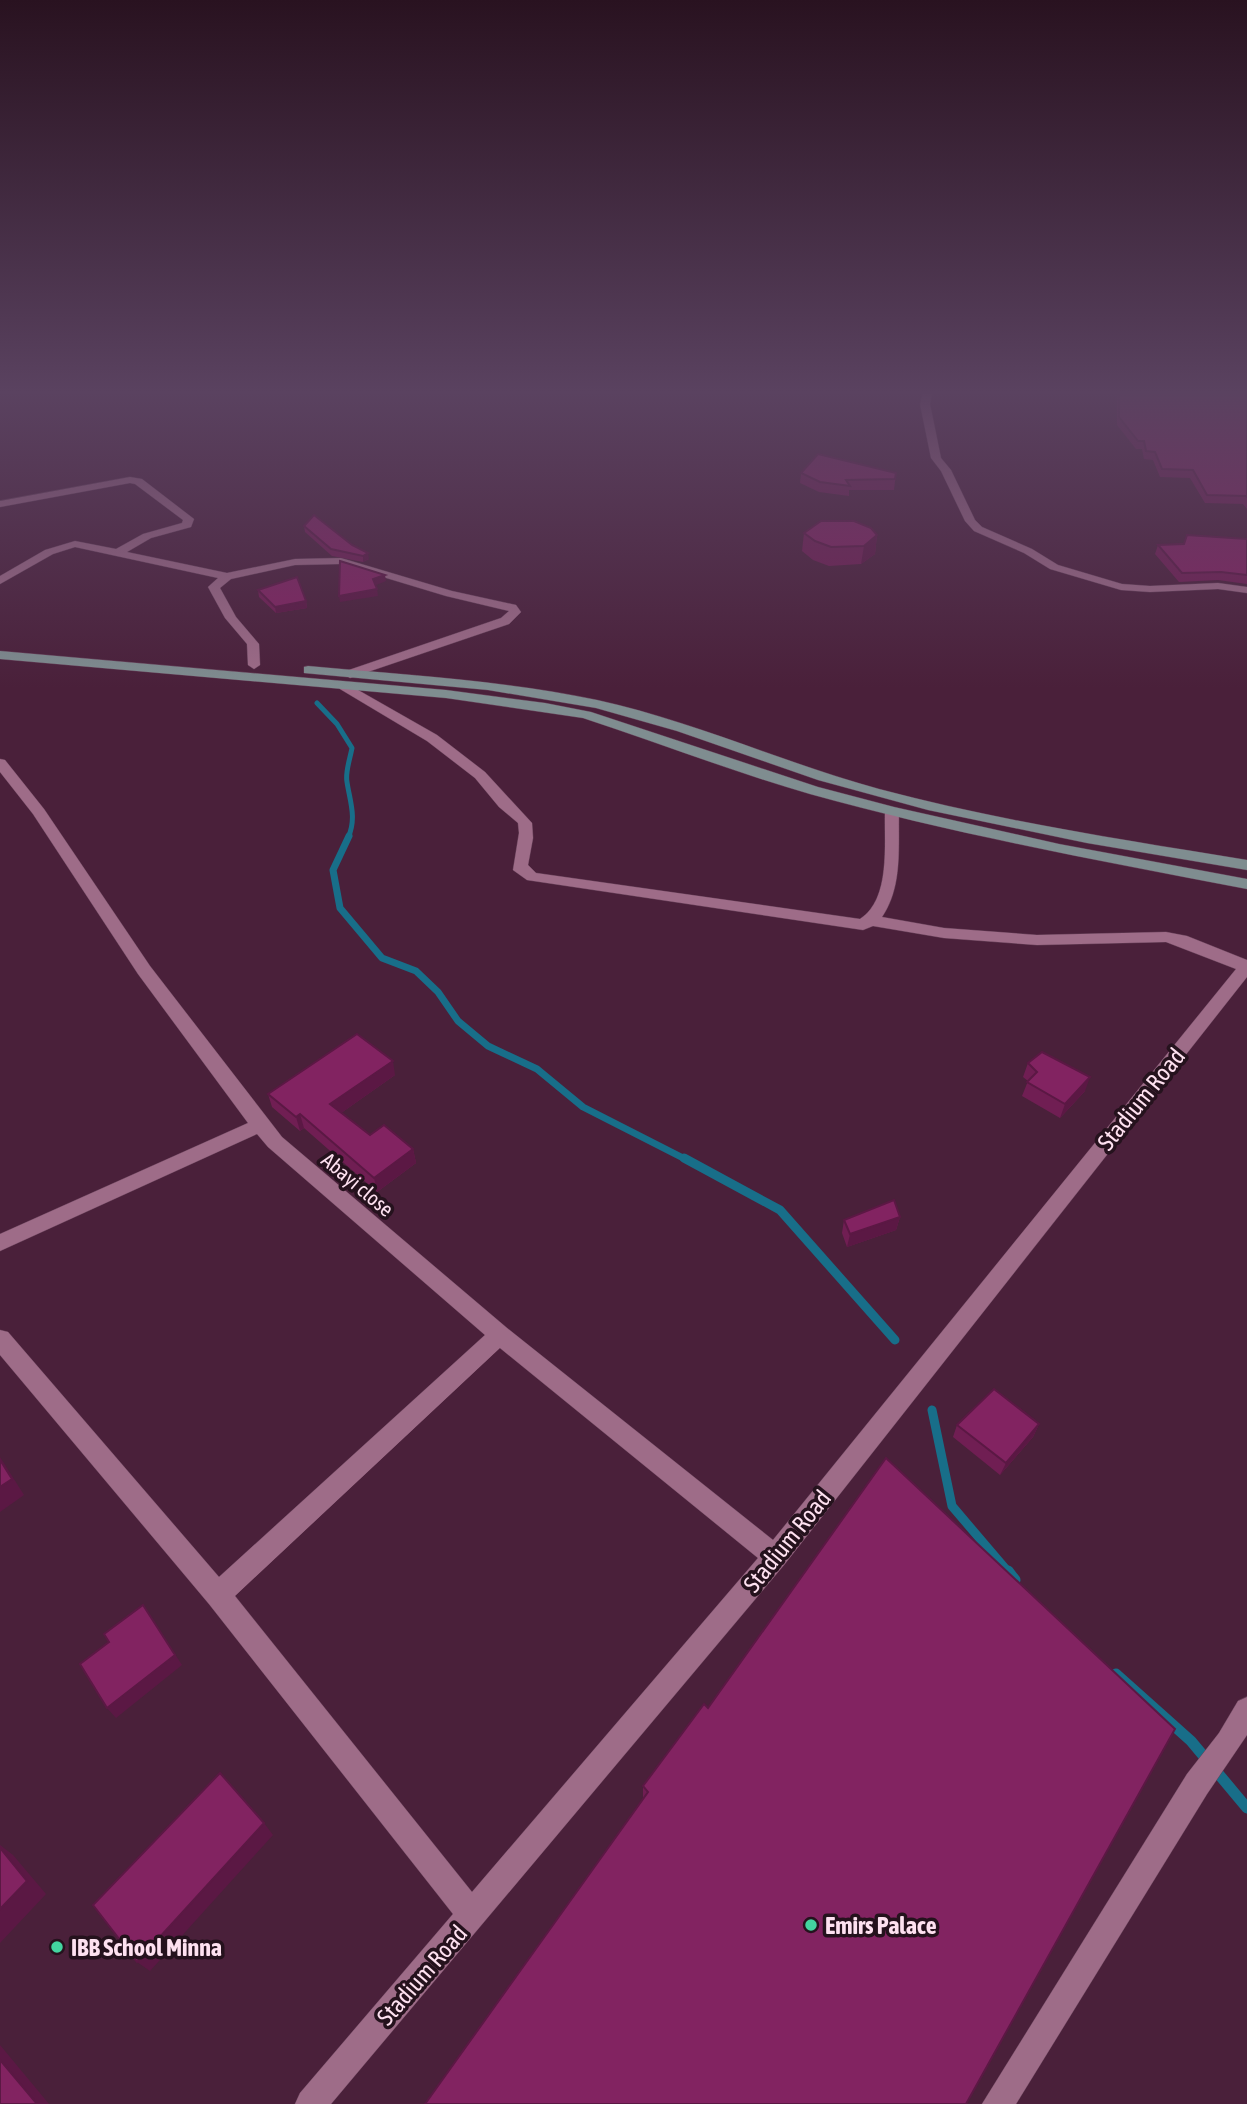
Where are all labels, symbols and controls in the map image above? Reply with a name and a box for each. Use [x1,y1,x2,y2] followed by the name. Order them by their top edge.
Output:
[1092,1043,1190,1155] street label: Stadium Road
[317,1147,399,1221] street label: Abayi close
[738,1485,836,1597] street label: Stadium Road
[825,1912,937,1939] place label: Emirs Palace
[803,1917,819,1933] marker: Emirs Palace
[371,1920,473,2030] street label: Stadium Road
[71,1934,222,1961] place label: IBB School Minna
[49,1939,65,1955] marker: IBB School Minna

